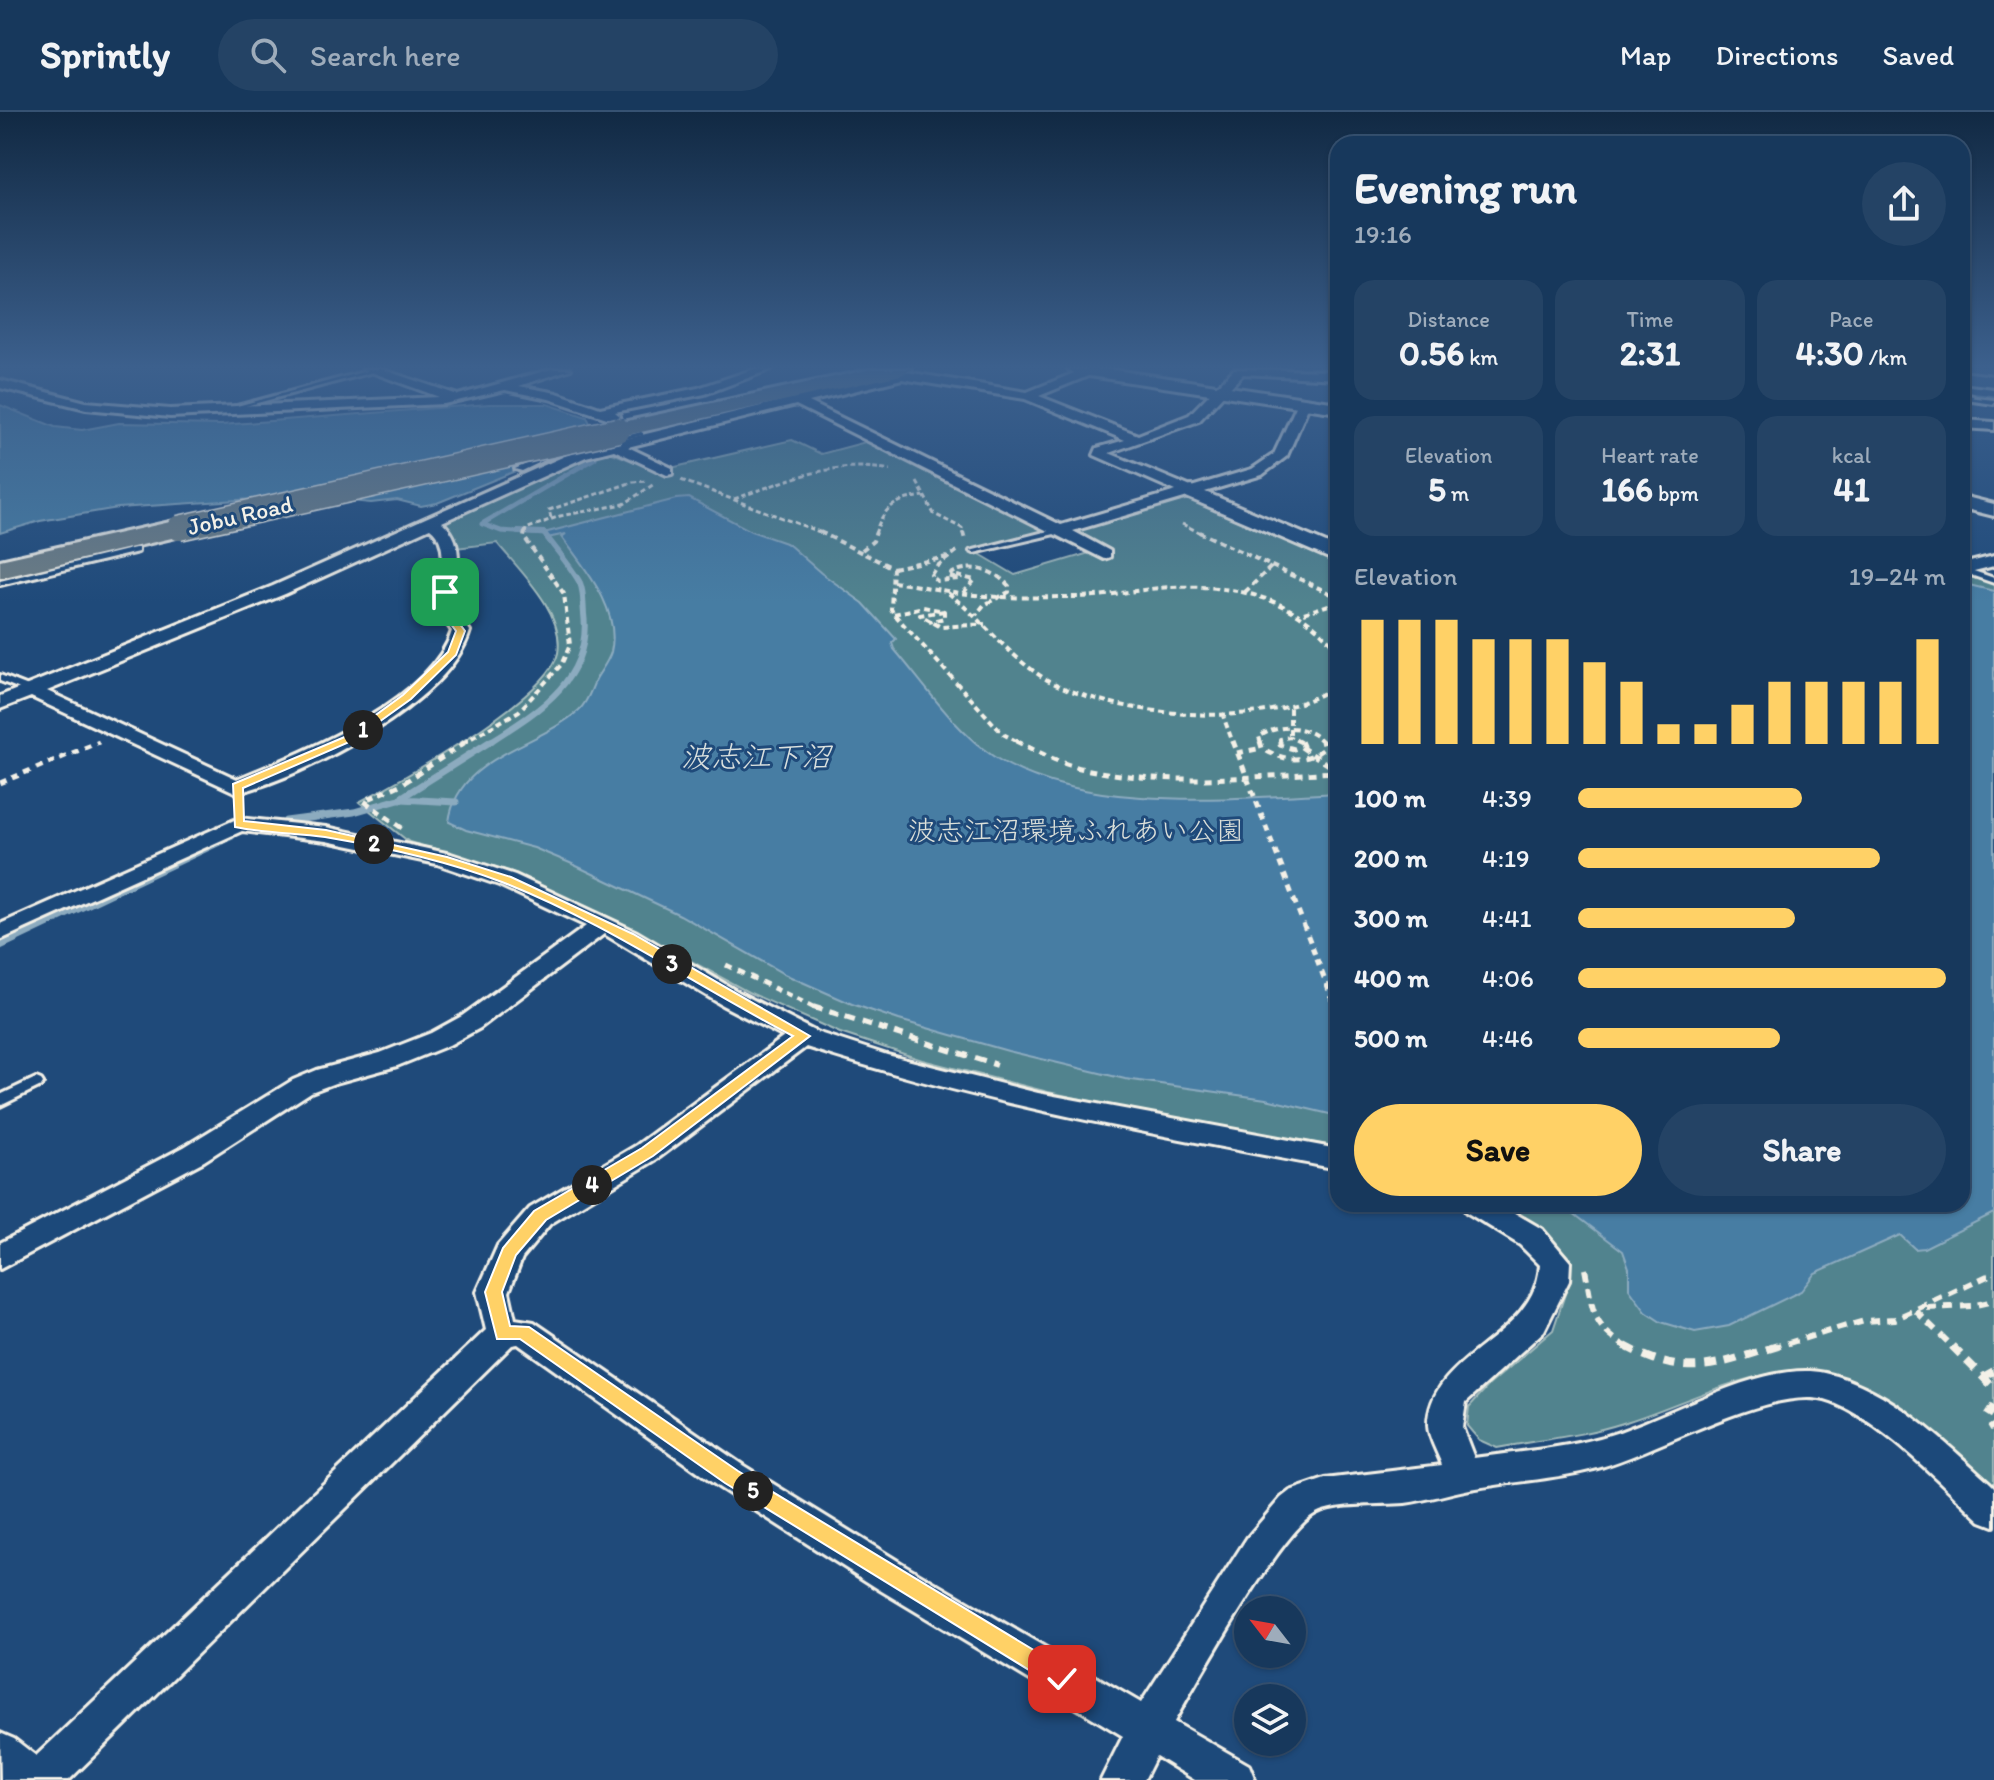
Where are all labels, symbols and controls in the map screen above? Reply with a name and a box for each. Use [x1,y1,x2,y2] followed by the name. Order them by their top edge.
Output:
[218,19,778,91] search box
[40,32,170,78] text: Sprintly
[246,33,290,77] icon: search
[310,37,461,74] text: Search here
[1620,38,1671,72] text: Map
[1715,38,1839,72] text: Directions
[1883,38,1954,72] text: Saved
[1354,161,1577,214] text: Evening run
[1862,162,1946,246] button: share
[1354,218,1412,250] text: 19:16
[1407,306,1490,333] text: Distance
[1627,306,1673,333] text: Time
[1829,306,1873,333] text: Pace
[1399,333,1464,374] text: 0.56
[1620,333,1680,374] text: 2:31
[1796,333,1864,374] text: 4:30
[1464,344,1498,371] text: km
[1864,344,1907,371] text: /km
[1405,442,1492,469] text: Elevation
[1601,442,1699,469] text: Heart rate
[1832,442,1871,469] text: kcal
[1428,469,1446,510] text: 5
[1601,469,1653,510] text: 166
[1833,469,1869,510] text: 41
[1446,480,1469,507] text: m
[1653,480,1699,507] text: bpm
[185,489,296,541] street label: Jobu Road
[411,558,479,626] pin
[1354,560,1457,592] text: Elevation
[1849,560,1946,592] text: 19–24 m
[423,570,467,614] icon: arrive
[343,710,383,750] pin: 1
[358,716,368,743] text: 1
[681,738,834,775] water label: 波志江下沼
[1354,782,1426,814] text: 100 m
[1482,782,1532,814] text: 4:39
[908,813,1244,847] park label: 波志江沼環境ふれあい公園
[354,824,394,864] pin: 2
[368,830,380,857] text: 2
[1354,842,1427,874] text: 200 m
[1482,842,1530,874] text: 4:19
[1354,902,1428,934] text: 300 m
[1482,902,1532,934] text: 4:41
[652,944,692,984] pin: 3
[666,950,678,977] text: 3
[1354,962,1429,994] text: 400 m
[1482,962,1534,994] text: 4:06
[1354,1022,1427,1054] text: 500 m
[1482,1022,1533,1054] text: 4:46
[1354,1104,1642,1196] button: Save
[1658,1104,1946,1196] button: Share
[572,1165,612,1205] pin: 4
[585,1171,599,1198] text: 4
[733,1471,773,1511] pin: 5
[747,1477,759,1504] text: 5
[1234,1596,1306,1668] north arrow
[1234,1596,1306,1756] map controls
[1028,1645,1096,1713] pin
[1040,1657,1084,1701] icon: check
[1234,1684,1306,1756] button: layers

